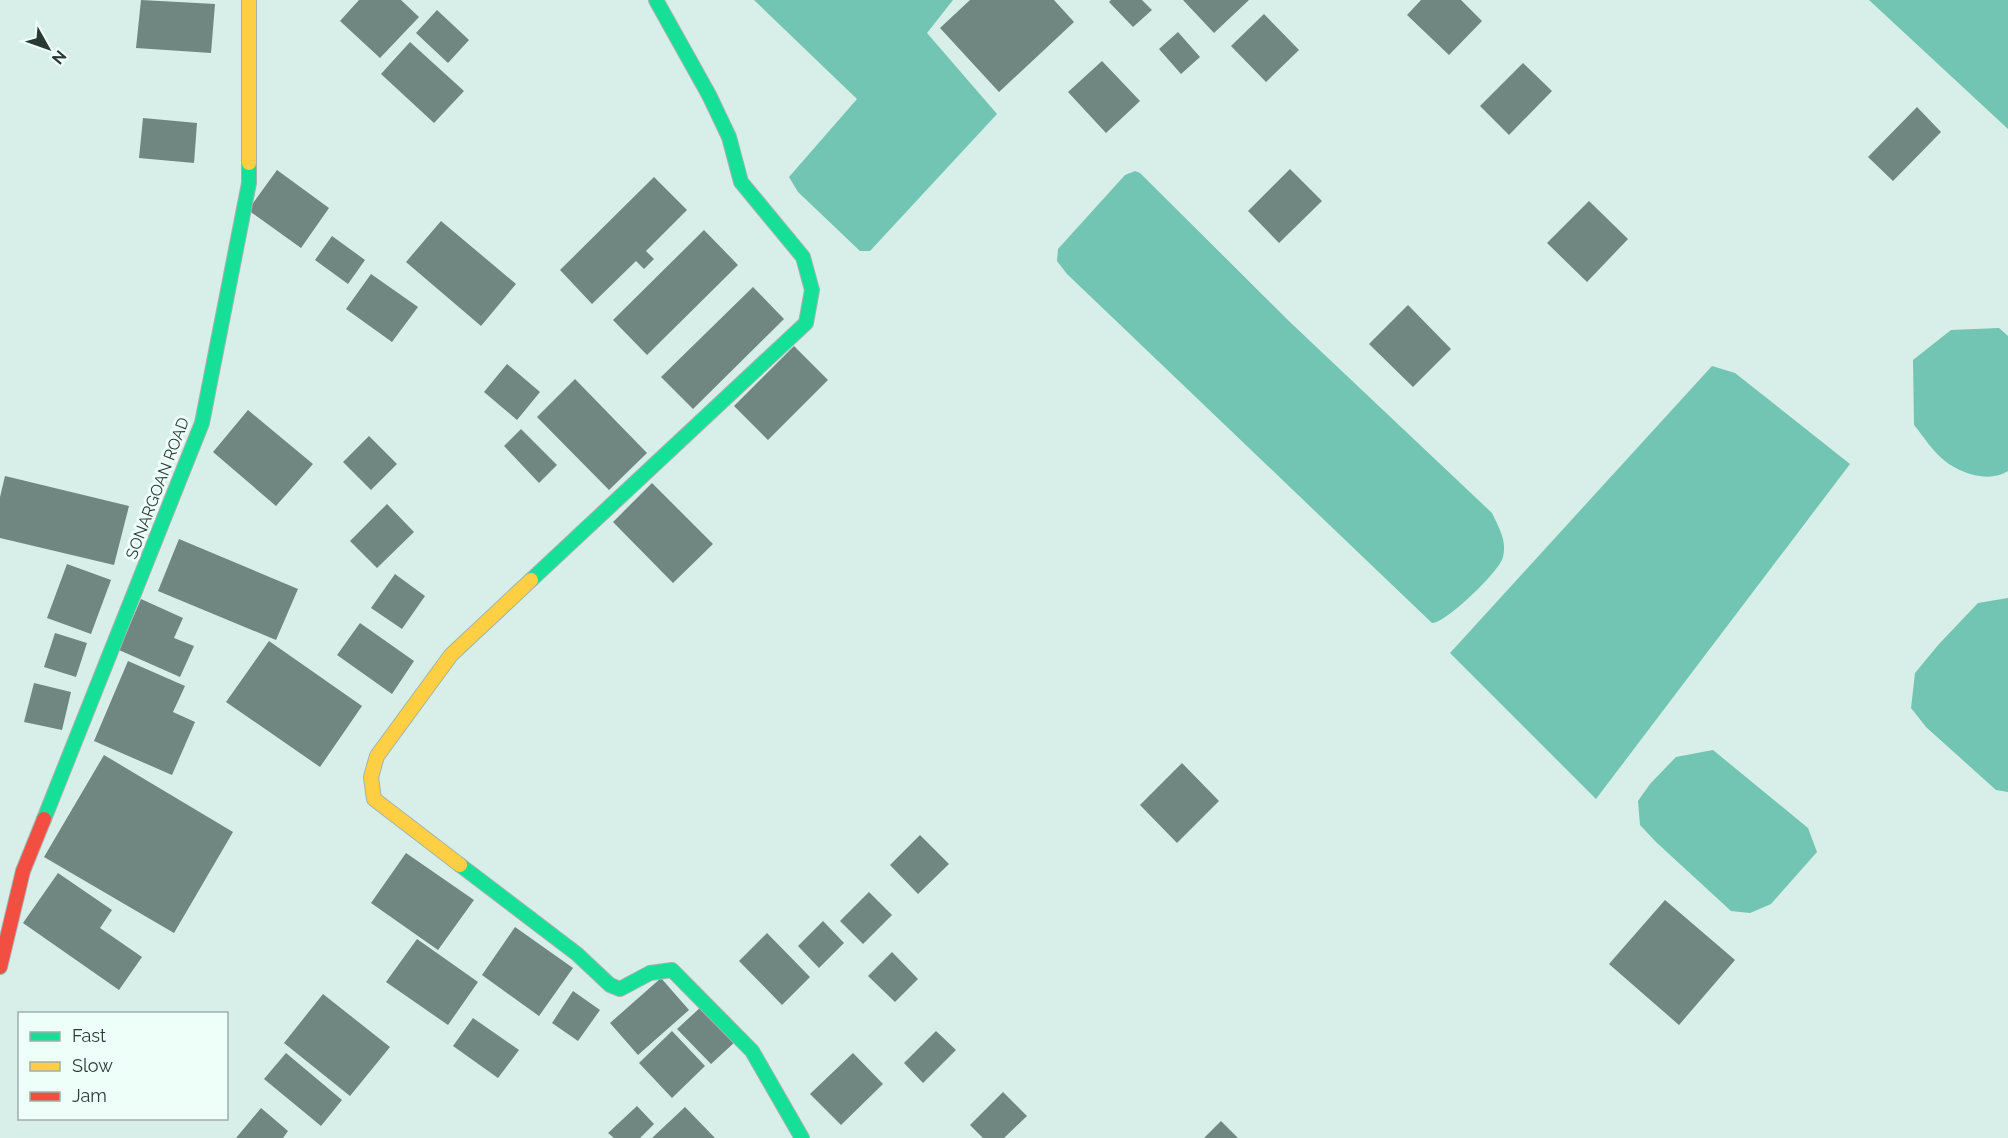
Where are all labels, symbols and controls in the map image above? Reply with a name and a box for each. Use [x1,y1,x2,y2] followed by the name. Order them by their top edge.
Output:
[18,18,78,78] north arrow
[48,47,70,68] text: N
[122,415,193,562] street label: SONARGOAN ROAD
[18,1012,228,1120] legend
[72,1025,106,1046] text: Fast
[72,1055,113,1076] text: Slow
[72,1085,107,1106] text: Jam

